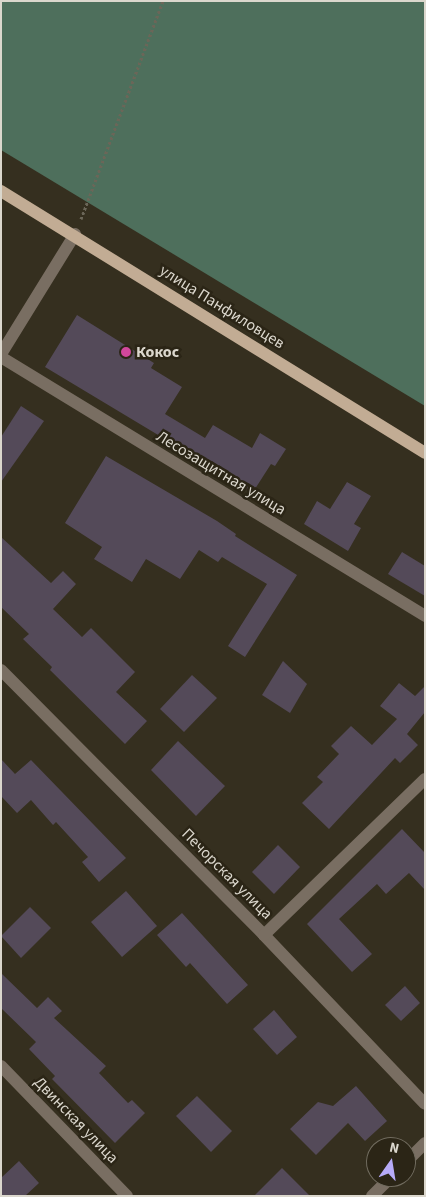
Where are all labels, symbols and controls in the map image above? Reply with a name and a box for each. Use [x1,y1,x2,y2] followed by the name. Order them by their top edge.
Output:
[156,261,288,353] street label: улица Панфиловцев
[136,342,179,362] place label: Кокос
[120,346,132,358] marker: Кокос
[153,427,289,519] street label: Лесозащитная улица
[178,825,276,923] street label: Печорская улица
[30,1073,122,1167] street label: Двинская улица
[366,1137,416,1187] north arrow
[387,1138,401,1159] text: N

